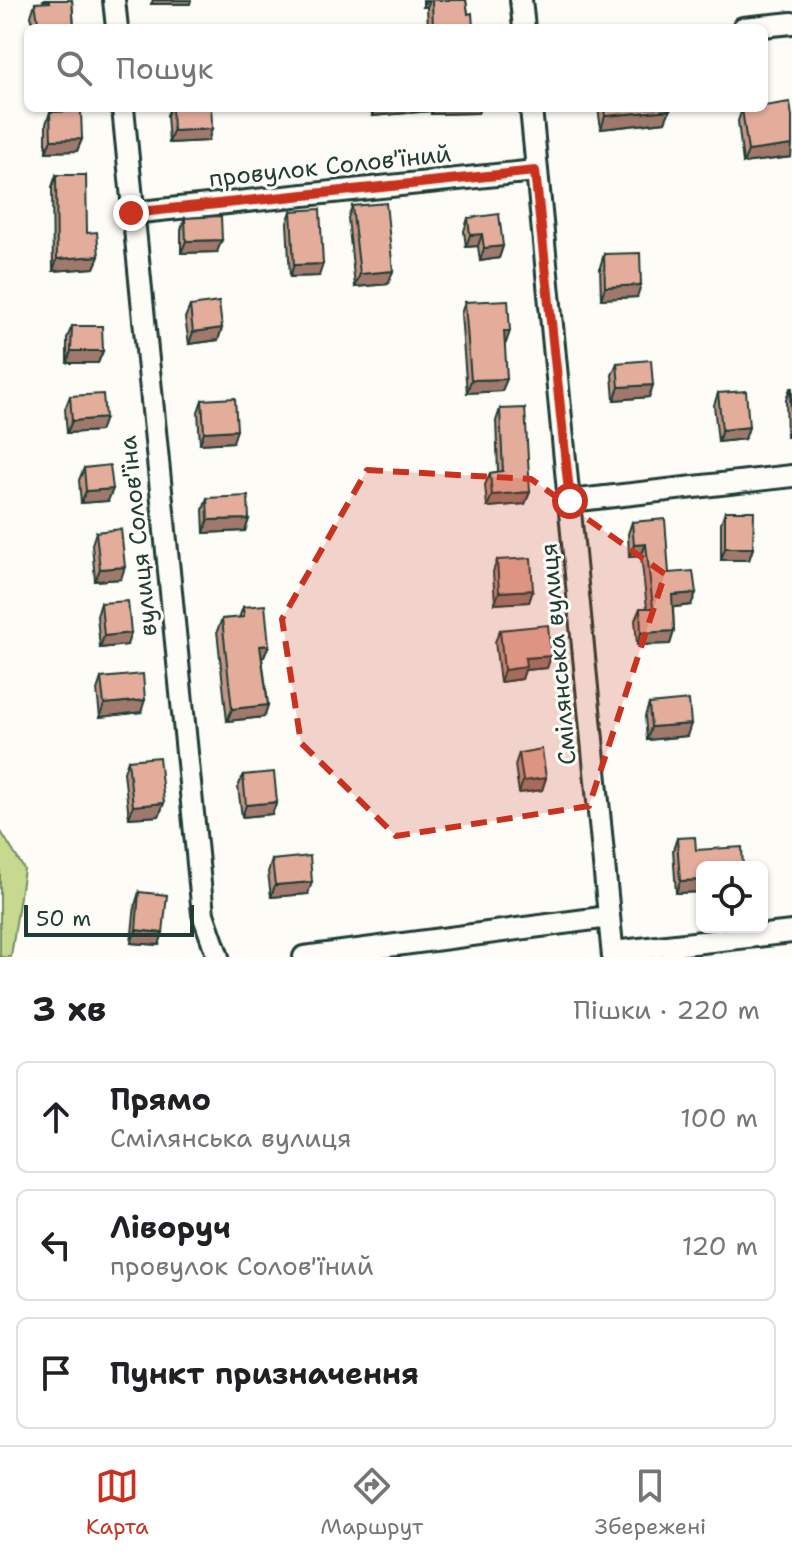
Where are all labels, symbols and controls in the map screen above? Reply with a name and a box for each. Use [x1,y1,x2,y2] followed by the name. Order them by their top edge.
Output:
[24,24,768,112] search box
[52,46,96,90] icon: search
[116,48,213,89] text: Пошук
[207,137,453,195] street label: провулок Солов'їний
[113,195,149,231] route end
[112,434,164,638] street label: вулиця Солов'їна
[552,483,588,519] route start
[532,542,584,766] street label: Смілянська вулиця
[696,861,768,933] map controls
[696,861,768,933] button: locate
[24,901,194,937] scale bar
[36,904,91,933] text: 50 m
[32,986,106,1032] text: 3 хв
[574,992,760,1027] text: Пішки · 220 m
[110,1079,211,1120] text: Прямо
[34,1095,78,1139] icon: ahead
[680,1100,758,1135] text: 100 m
[110,1120,351,1155] text: Смілянська вулиця
[110,1207,231,1248] text: Ліворуч
[34,1223,78,1267] icon: left
[682,1228,758,1263] text: 120 m
[110,1248,374,1283] text: провулок Солов'їний
[34,1351,78,1395] icon: arrive
[110,1353,419,1394] text: Пункт призначення
[86,1464,149,1541] tab: Карта
[320,1464,423,1541] tab: Маршрут
[595,1464,706,1541] tab: Збережені

